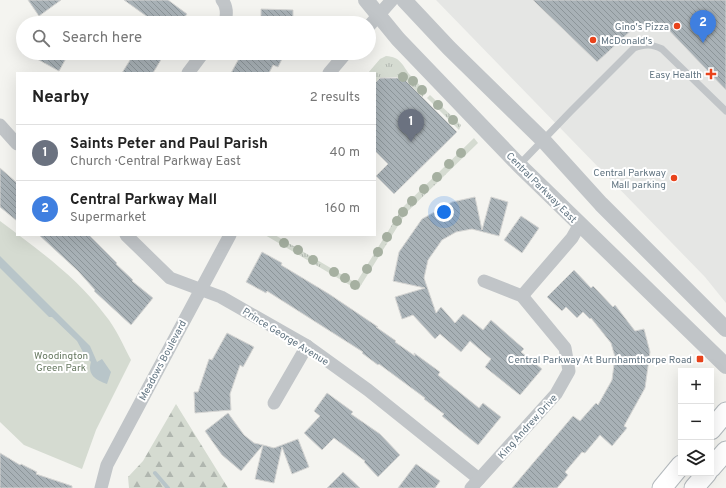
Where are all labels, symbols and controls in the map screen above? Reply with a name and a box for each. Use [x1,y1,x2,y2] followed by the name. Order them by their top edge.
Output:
[690,10,716,43] pin: 2
[16,16,376,60] search box
[615,21,669,34] place label: Gino's Pizza
[672,21,682,31] marker: Gino's Pizza
[30,27,52,49] icon: search
[62,29,142,48] text: Search here
[588,35,598,45] marker: McDonald's
[601,35,653,48] place label: McDonald's
[705,68,717,80] marker: Easy Health
[649,69,702,82] place label: Easy Health
[32,87,89,109] text: Nearby
[310,90,360,106] text: 2 results
[398,109,424,142] pin: 1
[70,135,268,154] text: Saints Peter and Paul Parish
[42,145,48,161] text: 1
[330,145,360,161] text: 40 m
[503,150,579,226] street label: Central Parkway East
[70,154,241,170] text: Church · Central Parkway East
[593,167,666,192] place label: Central Parkway Mall parking
[669,173,679,183] marker: Central Parkway Mall parking
[70,191,217,210] text: Central Parkway Mall
[41,201,49,217] text: 2
[325,201,360,217] text: 160 m
[434,202,454,222] your location
[70,210,146,226] text: Supermarket
[240,305,331,369] street label: Prince George Avenue
[137,318,190,403] street label: Meadows Boulevard
[34,350,88,375] park label: Woodington Green Park
[508,354,692,367] place label: Central Parkway At Burnhamthorpe Road
[695,354,705,364] marker: Central Parkway At Burnhamthorpe Road
[678,368,714,476] map controls
[678,368,714,404] button: +
[496,392,561,462] street label: King Andrew Drive
[678,404,714,440] button: −
[678,440,714,476] button: layers

